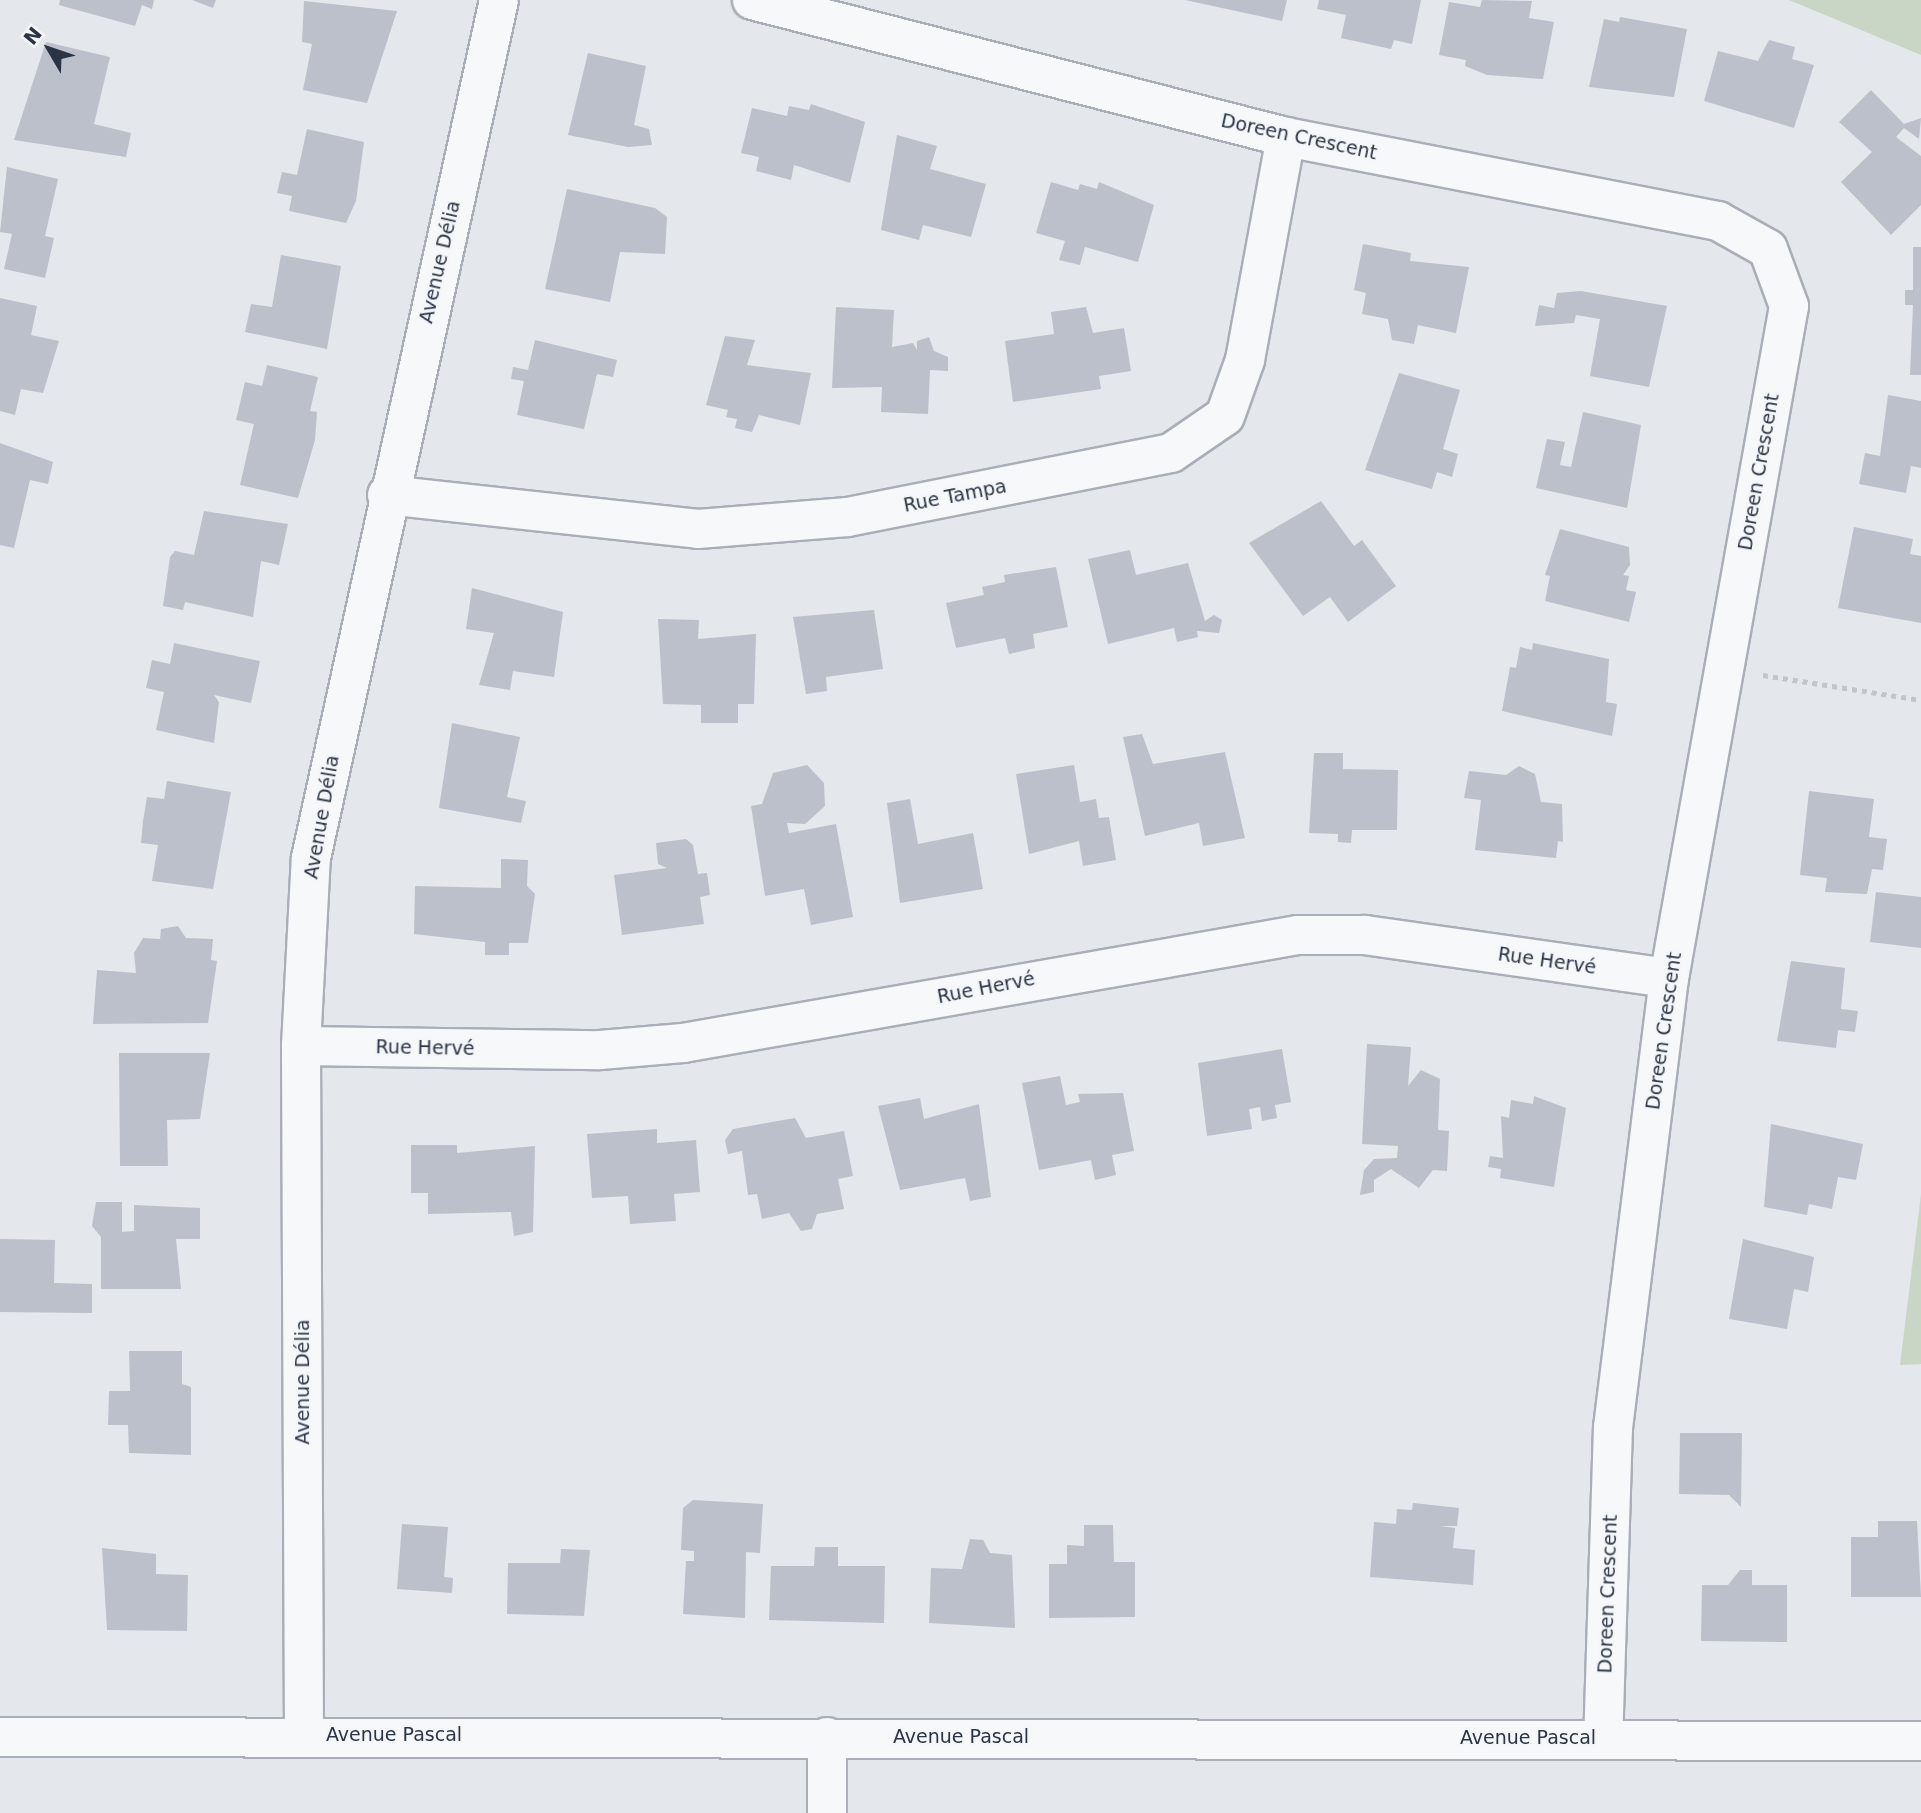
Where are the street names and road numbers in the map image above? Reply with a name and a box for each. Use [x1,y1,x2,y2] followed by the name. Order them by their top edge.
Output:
[1219,109,1379,165] street label: Doreen Crescent
[415,198,465,326] street label: Avenue Délia
[1734,392,1784,552] street label: Doreen Crescent
[902,475,1008,517] street label: Rue Tampa
[300,753,344,881] street label: Avenue Délia
[1496,943,1598,979] street label: Rue Hervé
[1642,951,1686,1111] street label: Doreen Crescent
[935,967,1037,1009] street label: Rue Hervé
[375,1036,475,1060] street label: Rue Hervé
[292,1319,314,1445] street label: Avenue Délia
[1594,1514,1622,1674] street label: Doreen Crescent
[326,1724,462,1746] street label: Avenue Pascal
[893,1726,1029,1748] street label: Avenue Pascal
[1460,1727,1596,1749] street label: Avenue Pascal

